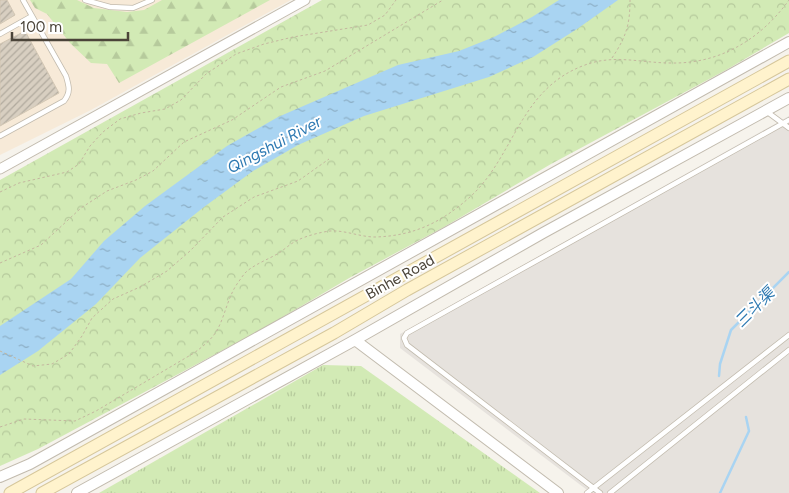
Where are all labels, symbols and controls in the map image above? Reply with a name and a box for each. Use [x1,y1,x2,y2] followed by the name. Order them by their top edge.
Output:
[12,10,129,42] scale bar
[20,18,62,36] text: 100 m
[224,111,325,177] water label: Qingshui River
[362,251,438,303] street label: Binhe Road
[731,282,779,331] water label: 三斗渠

